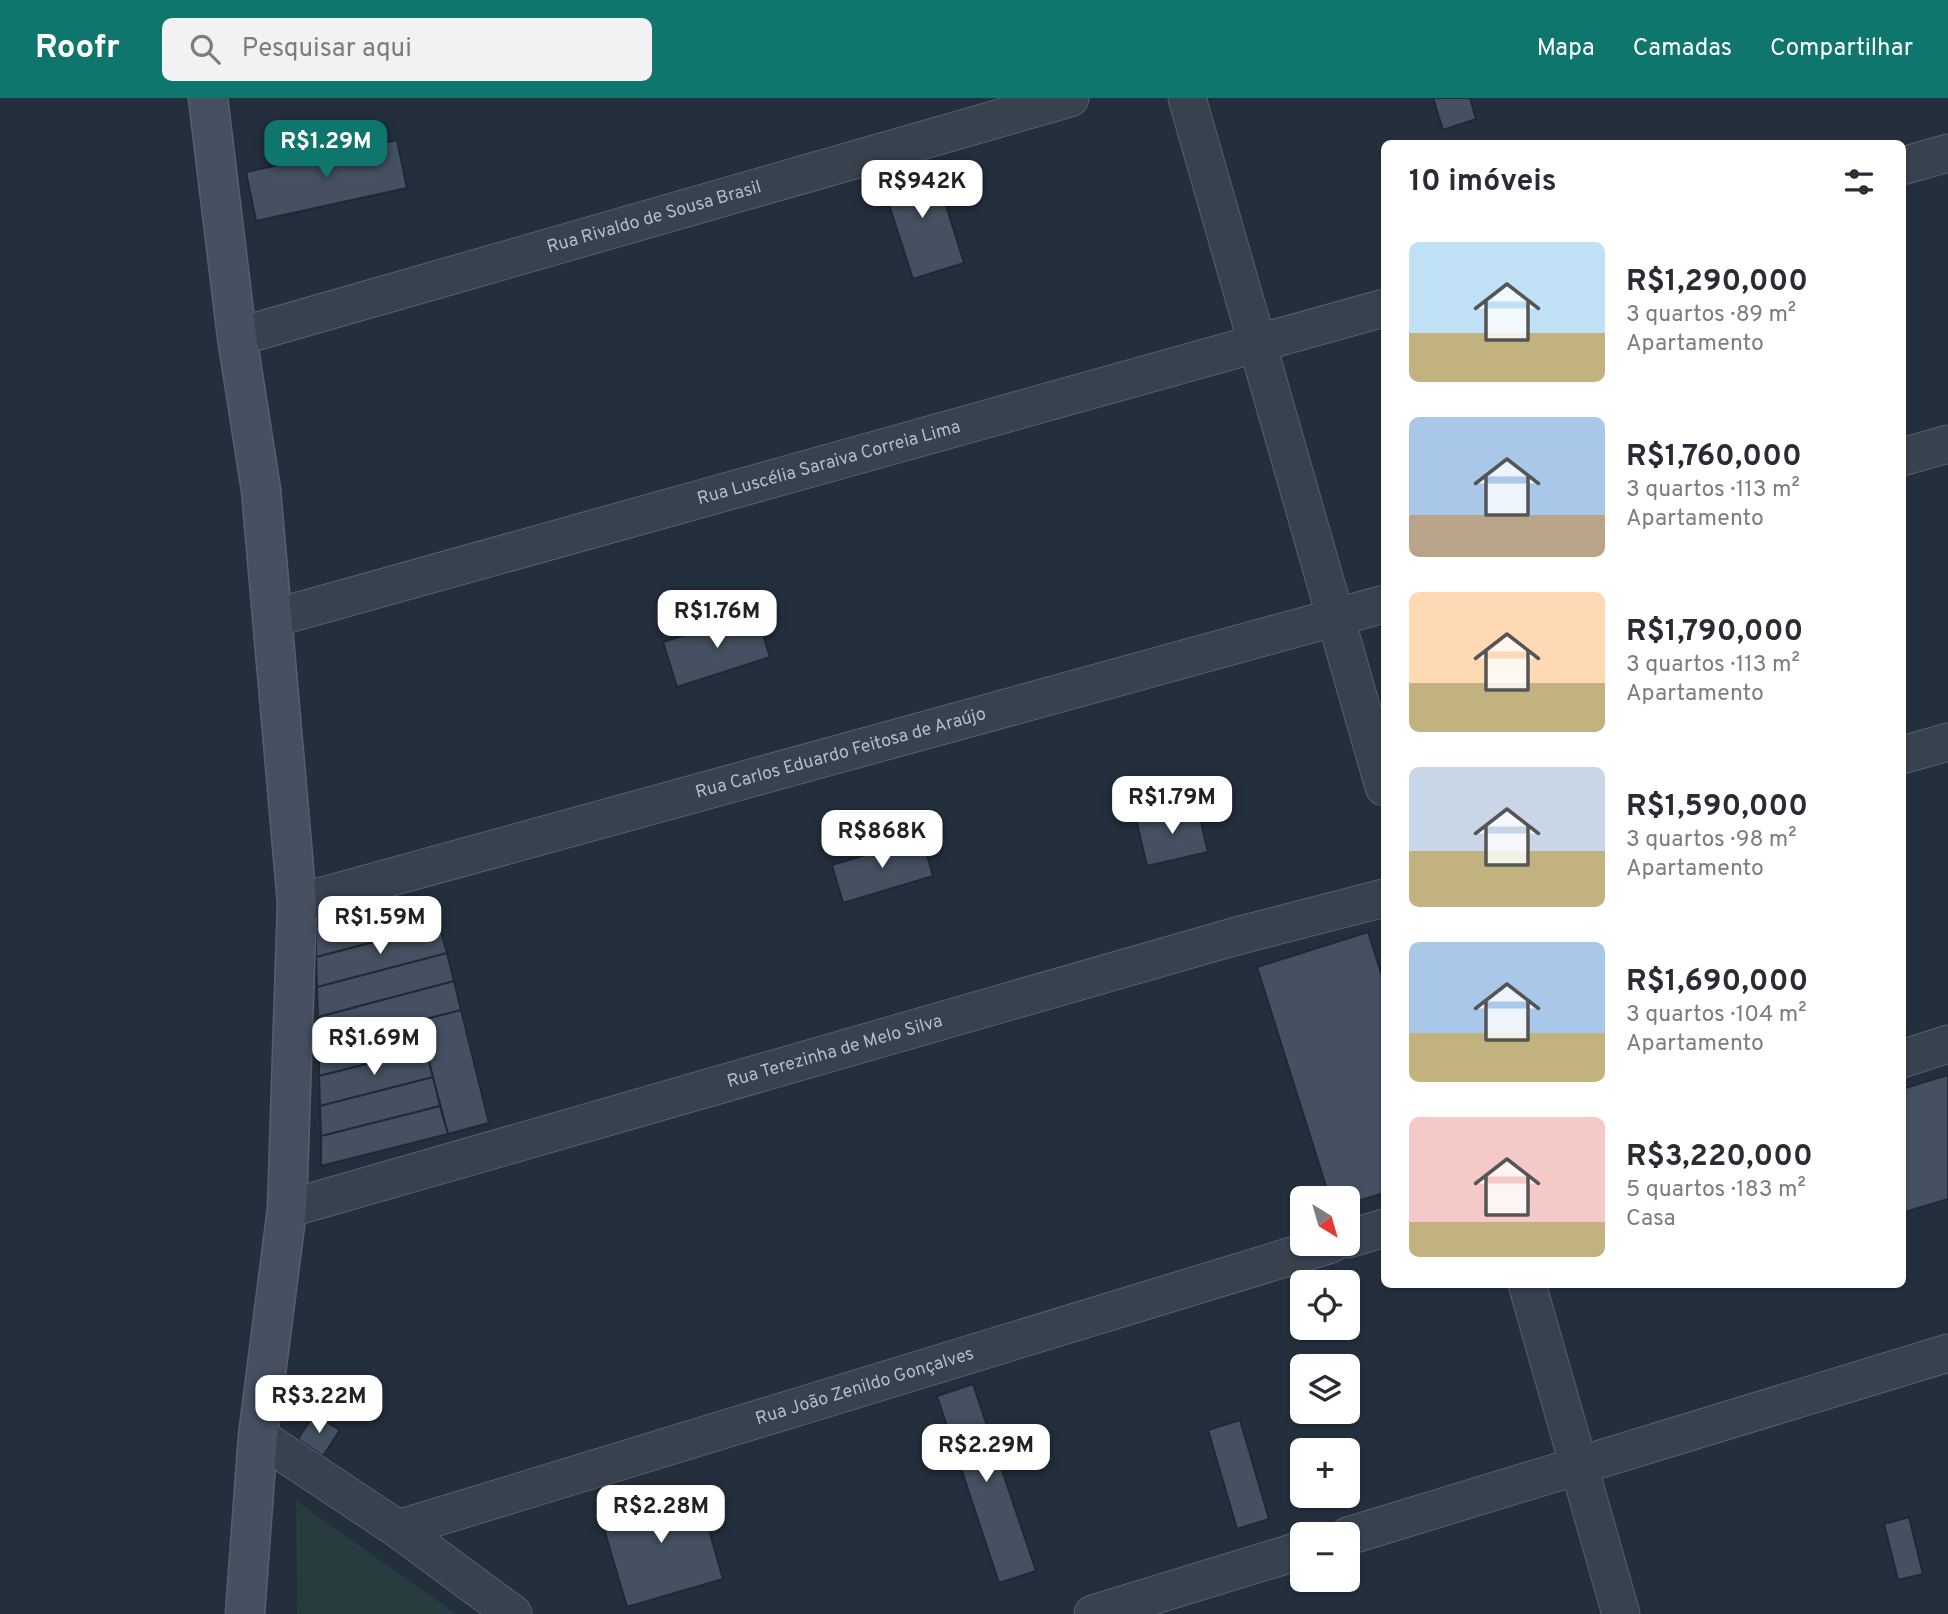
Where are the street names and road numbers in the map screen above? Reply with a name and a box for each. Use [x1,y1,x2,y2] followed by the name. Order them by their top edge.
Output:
[544,176,764,259] street label: Rua Rivaldo de Sousa Brasil
[695,415,963,511] street label: Rua Luscélia Saraiva Correia Lima
[693,703,989,804] street label: Rua Carlos Eduardo Feitosa de Araújo
[724,1010,945,1093] street label: Rua Terezinha de Melo Silva
[753,1342,977,1431] street label: Rua João Zenildo Gonçalves

